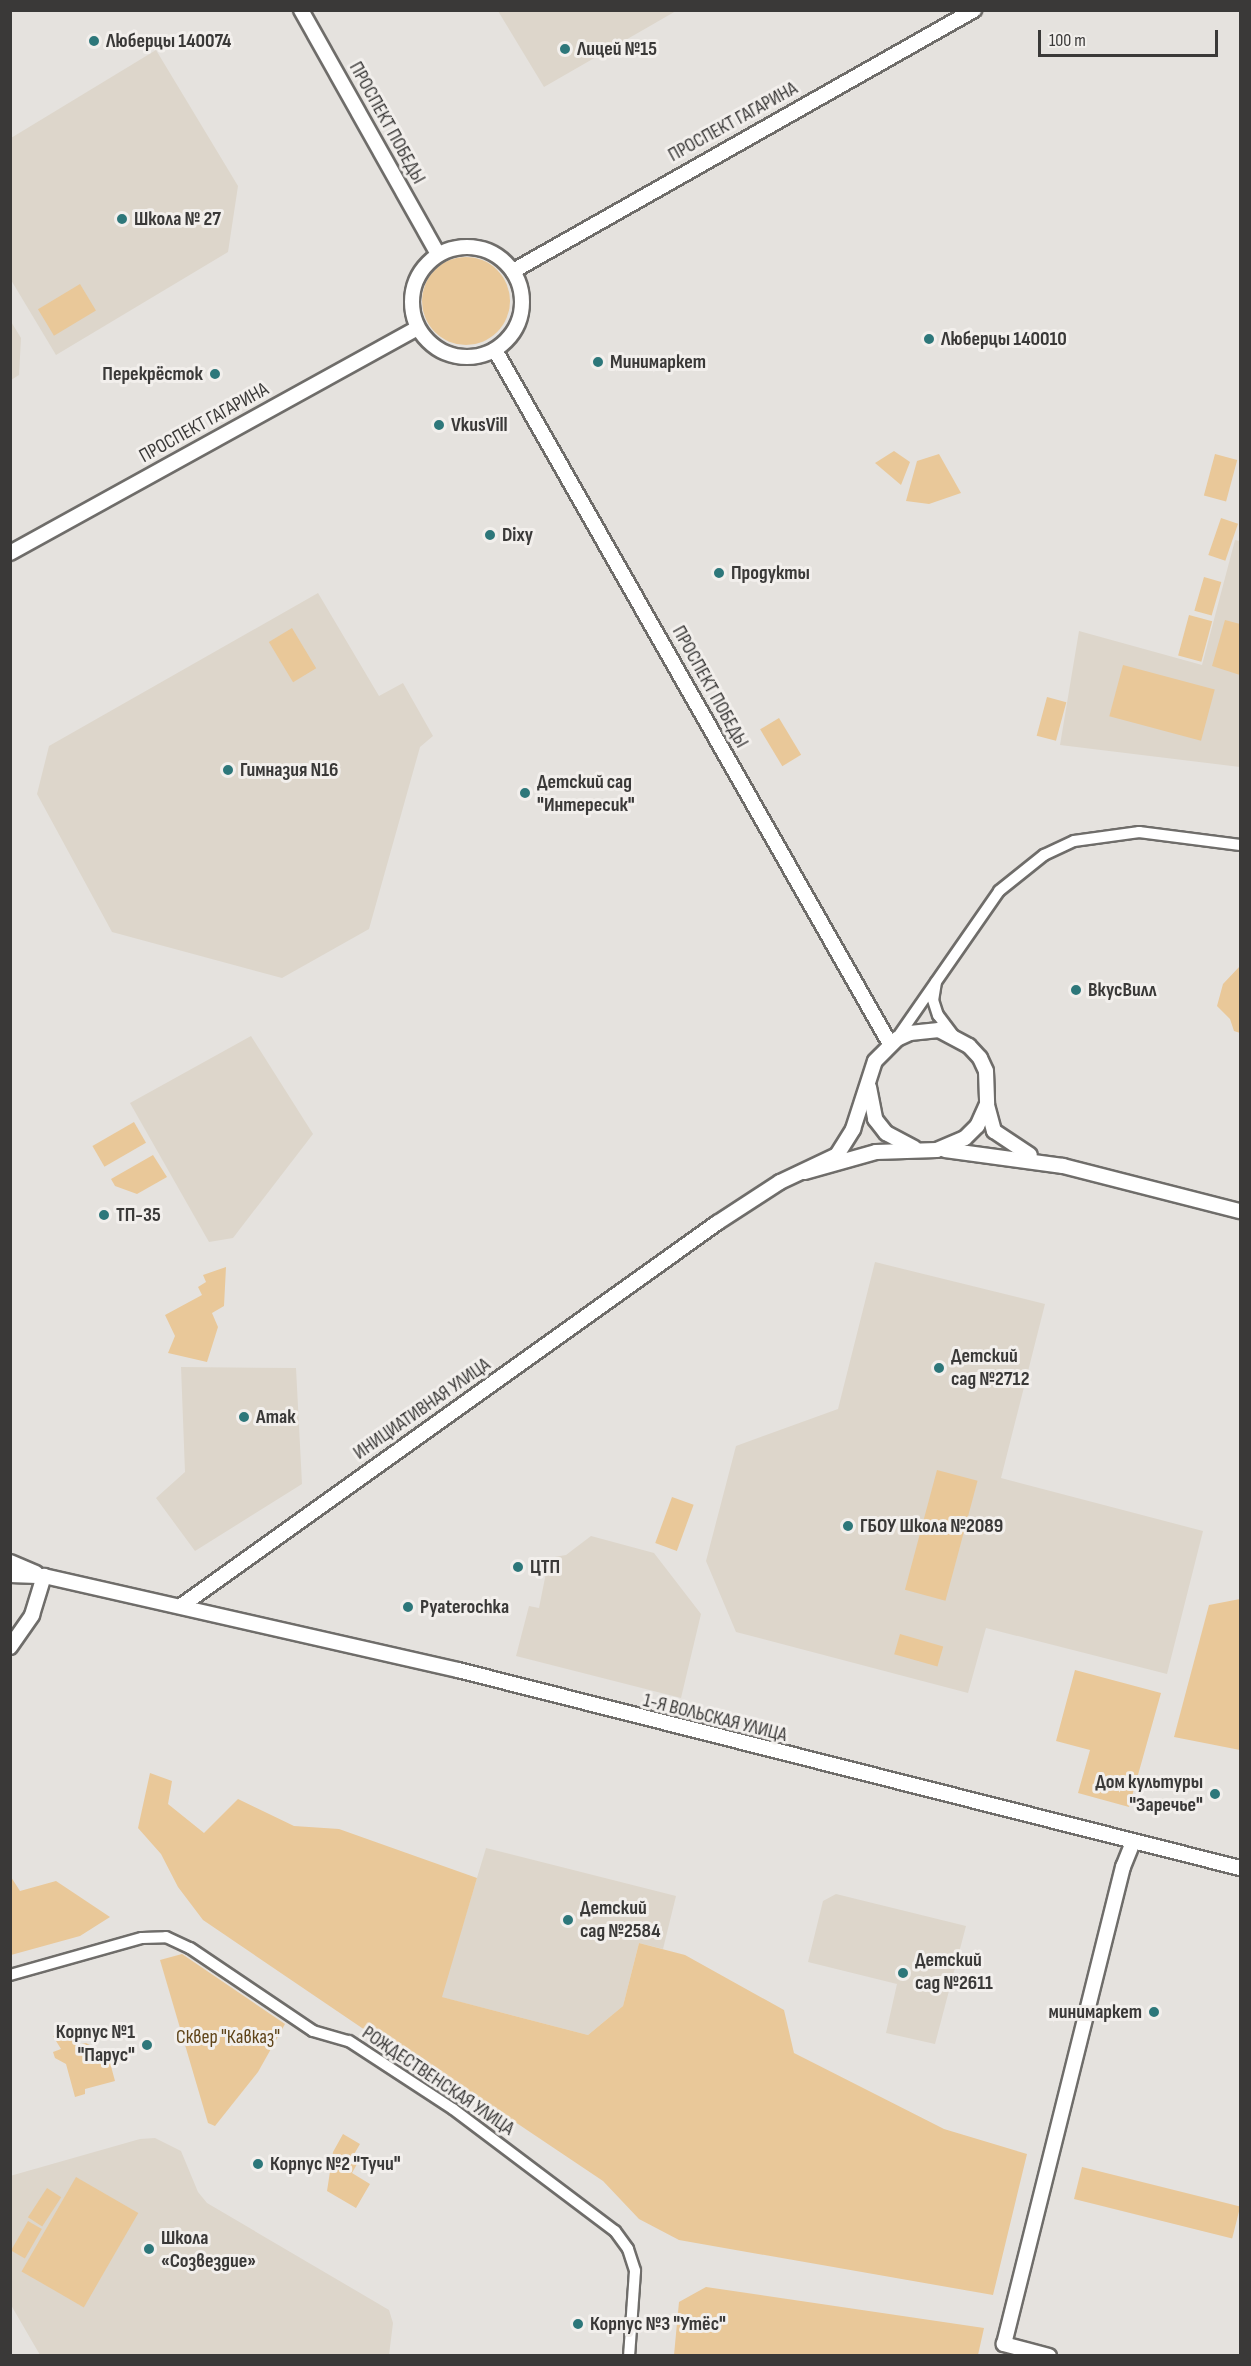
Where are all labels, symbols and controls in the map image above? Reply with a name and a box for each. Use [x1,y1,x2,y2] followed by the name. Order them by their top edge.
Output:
[1041,18,1221,56] scale bar
[106,29,231,53] place label: Люберцы 140074
[1049,30,1086,51] text: 100 m
[87,34,101,48] marker: Люберцы 140074
[577,37,657,61] place label: Лицей №15
[558,42,572,56] marker: Лицей №15
[344,58,430,188] street label: ПРОСПЕКТ ПОБЕДЫ
[664,77,802,167] street label: ПРОСПЕКТ ГАГАРИНА
[134,207,221,231] place label: Школа № 27
[115,212,129,226] marker: Школа № 27
[941,327,1067,351] place label: Люберцы 140010
[922,332,936,346] marker: Люберцы 140010
[610,350,706,374] place label: Минимаркет
[591,355,605,369] marker: Минимаркет
[102,362,203,386] place label: Перекрёсток
[208,367,222,381] marker: Перекрёсток
[135,378,273,468] street label: ПРОСПЕКТ ГАГАРИНА
[451,413,508,437] place label: VkusVill
[432,418,446,432] marker: VkusVill
[502,523,533,547] place label: Dixy
[483,528,497,542] marker: Dixy
[731,561,810,585] place label: Продукты
[712,566,726,580] marker: Продукты
[667,622,753,752] street label: ПРОСПЕКТ ПОБЕДЫ
[240,758,338,782] place label: Гимназия N16
[221,763,235,777] marker: Гимназия N16
[537,770,635,817] place label: Детский сад "Интересик"
[518,786,532,800] marker: Детский сад "Интересик"
[1088,978,1157,1002] place label: ВкусВилл
[1069,983,1083,997] marker: ВкусВилл
[116,1203,161,1227] place label: ТП-35
[97,1208,111,1222] marker: ТП-35
[951,1344,1029,1391] place label: Детский сад №2712
[349,1353,495,1465] street label: ИНИЦИАТИВНАЯ УЛИЦА
[932,1361,946,1375] marker: Детский сад №2712
[256,1405,296,1429] place label: Атак
[237,1410,251,1424] marker: Атак
[860,1514,1003,1538] place label: ГБОУ Школа №2089
[841,1519,855,1533] marker: ГБОУ Школа №2089
[530,1555,560,1579] place label: ЦТП
[511,1560,525,1574] marker: ЦТП
[420,1595,509,1619] place label: Pyaterochka
[401,1600,415,1614] marker: Pyaterochka
[641,1689,789,1747] street label: 1-Я ВОЛЬСКАЯ УЛИЦА
[1095,1770,1203,1817] place label: Дом культуры "Заречье"
[1208,1787,1222,1801] marker: Дом культуры "Заречье"
[580,1896,661,1943] place label: Детский сад №2584
[561,1913,575,1927] marker: Детский сад №2584
[915,1949,993,1996] place label: Детский сад №2611
[896,1966,910,1980] marker: Детский сад №2611
[1048,2000,1142,2024] place label: минимаркет
[1147,2005,1161,2019] marker: минимаркет
[56,2021,135,2068] place label: Корпус №1 "Парус"
[357,2021,519,2141] street label: РОЖДЕСТВЕНСКАЯ УЛИЦА
[176,2025,280,2049] park label: Сквер "Кавказ"
[140,2038,154,2052] marker: Корпус №1 "Парус"
[270,2152,401,2176] place label: Корпус №2 "Тучи"
[251,2157,265,2171] marker: Корпус №2 "Тучи"
[161,2226,256,2273] place label: Школа «Созвездие»
[142,2242,156,2256] marker: Школа «Созвездие»
[590,2312,726,2336] place label: Корпус №3 "Утёс"
[571,2317,585,2331] marker: Корпус №3 "Утёс"

